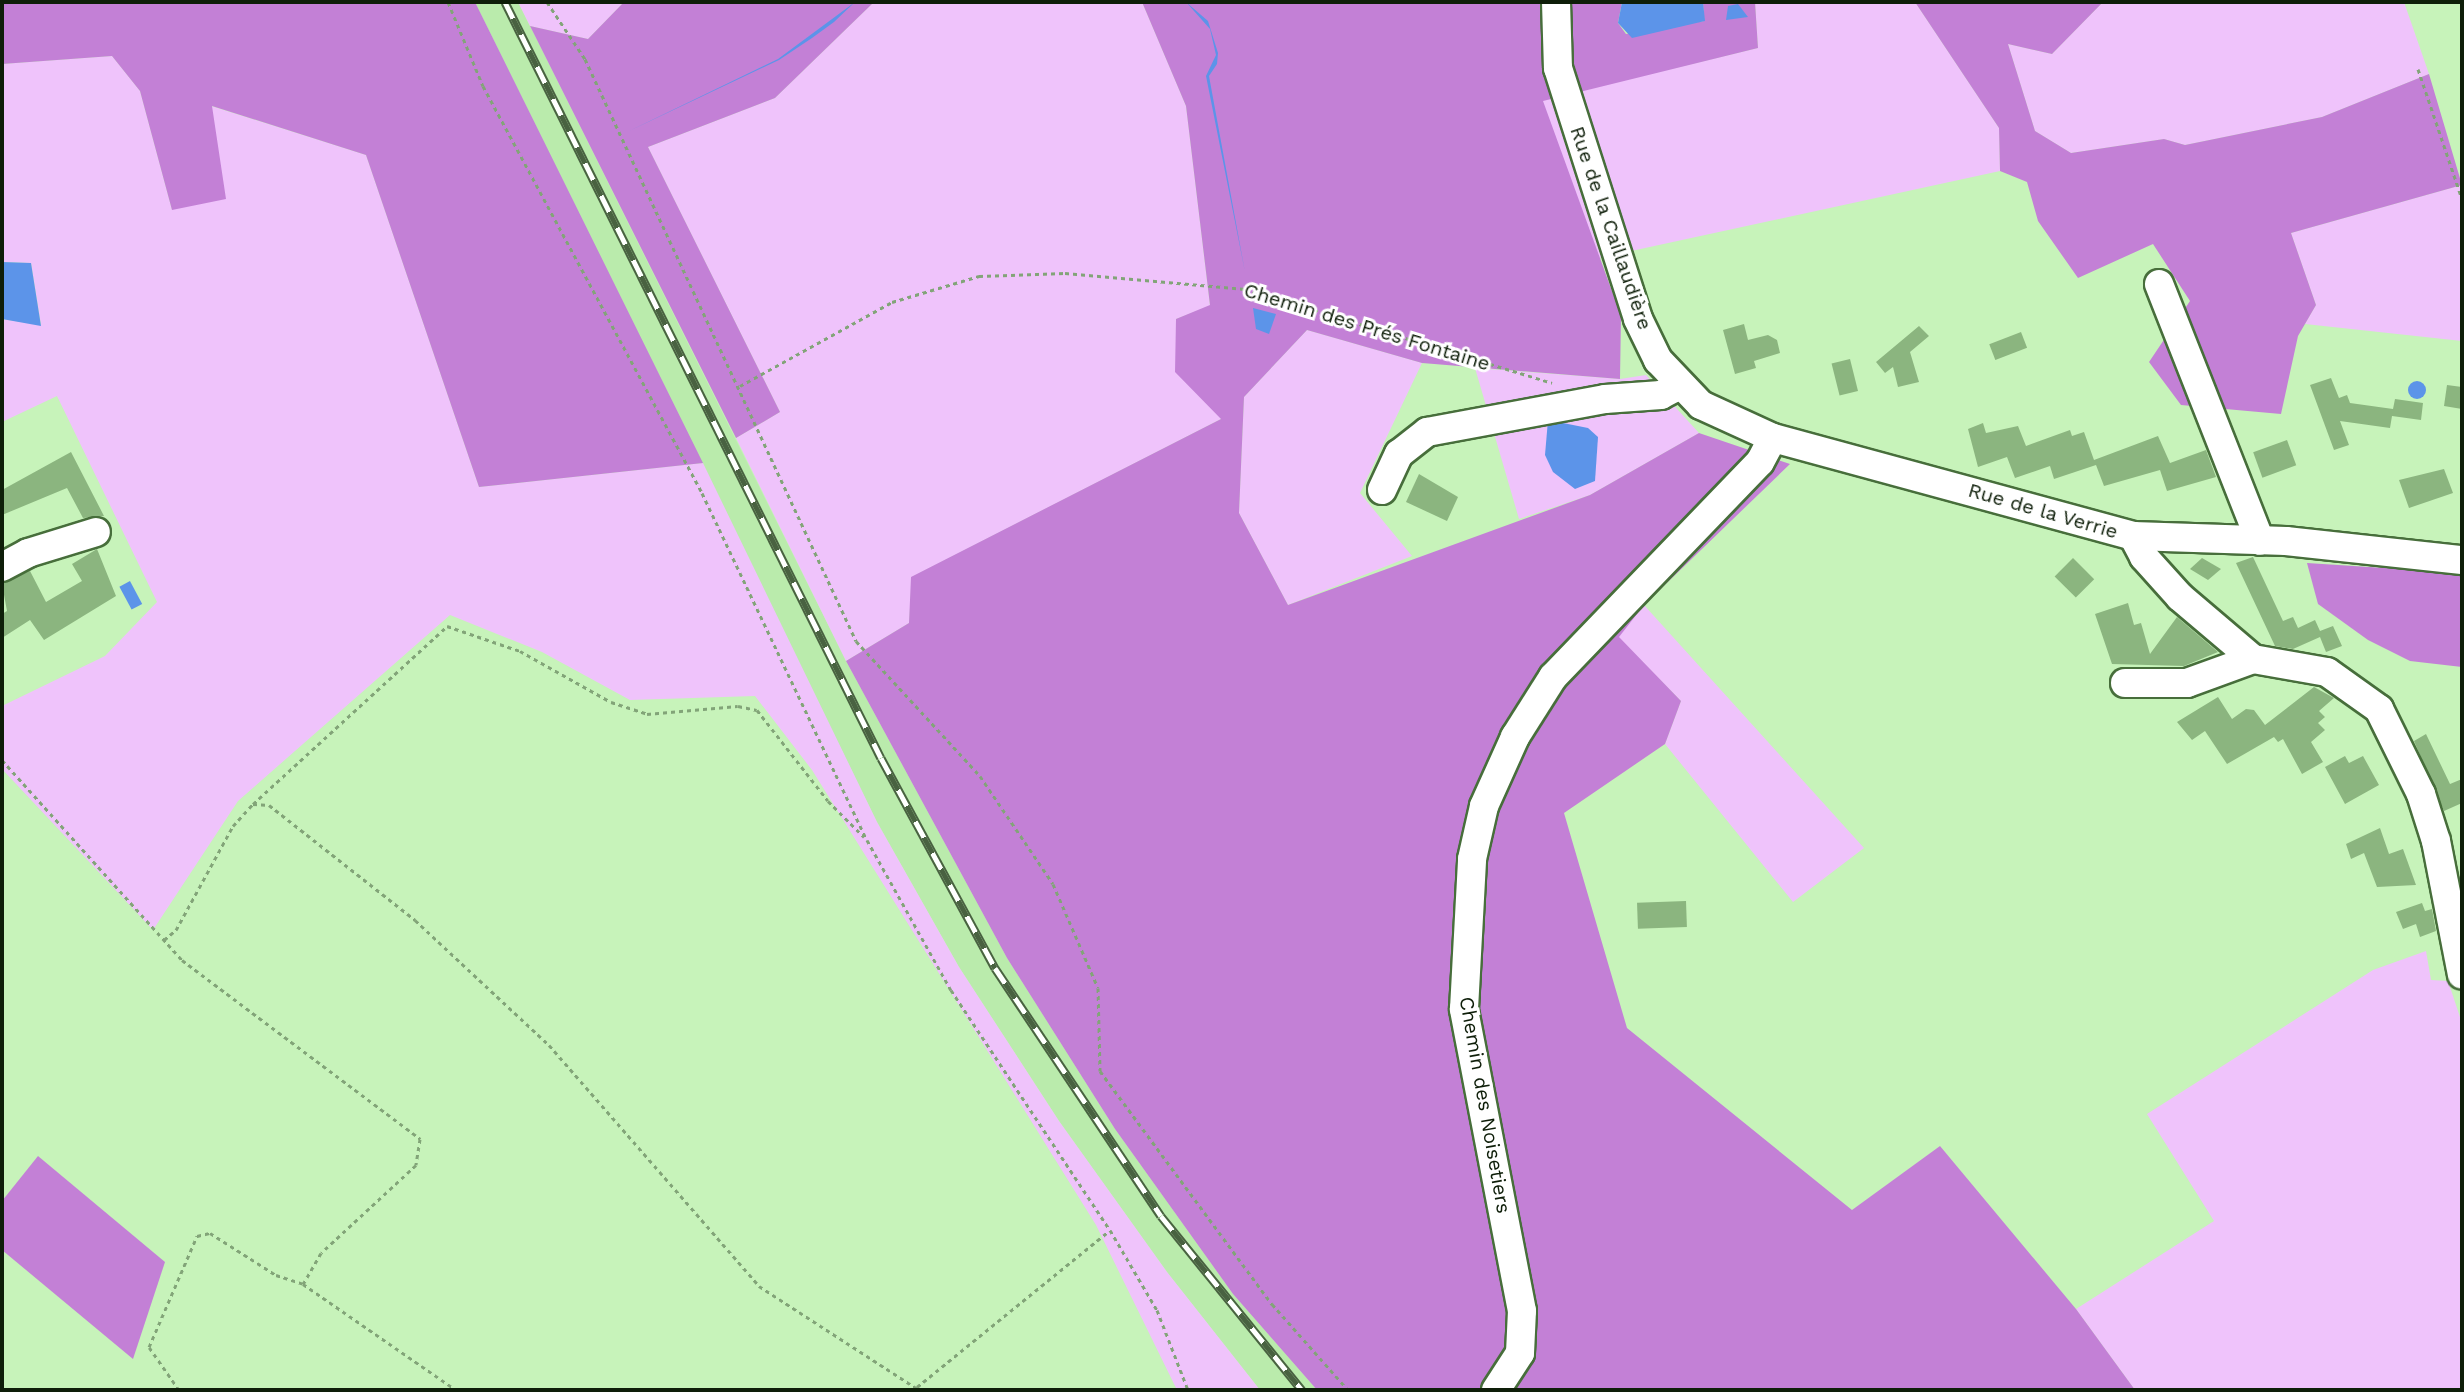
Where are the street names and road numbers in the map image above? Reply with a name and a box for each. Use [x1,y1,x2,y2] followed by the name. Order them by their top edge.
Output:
[1565,123,1657,333] street label: Rue de la Caillaudière
[1241,278,1493,376] street label: Chemin des Prés Fontaine
[1965,478,2121,544] street label: Rue de la Verrie
[1454,995,1516,1215] street label: Chemin des Noisetiers

